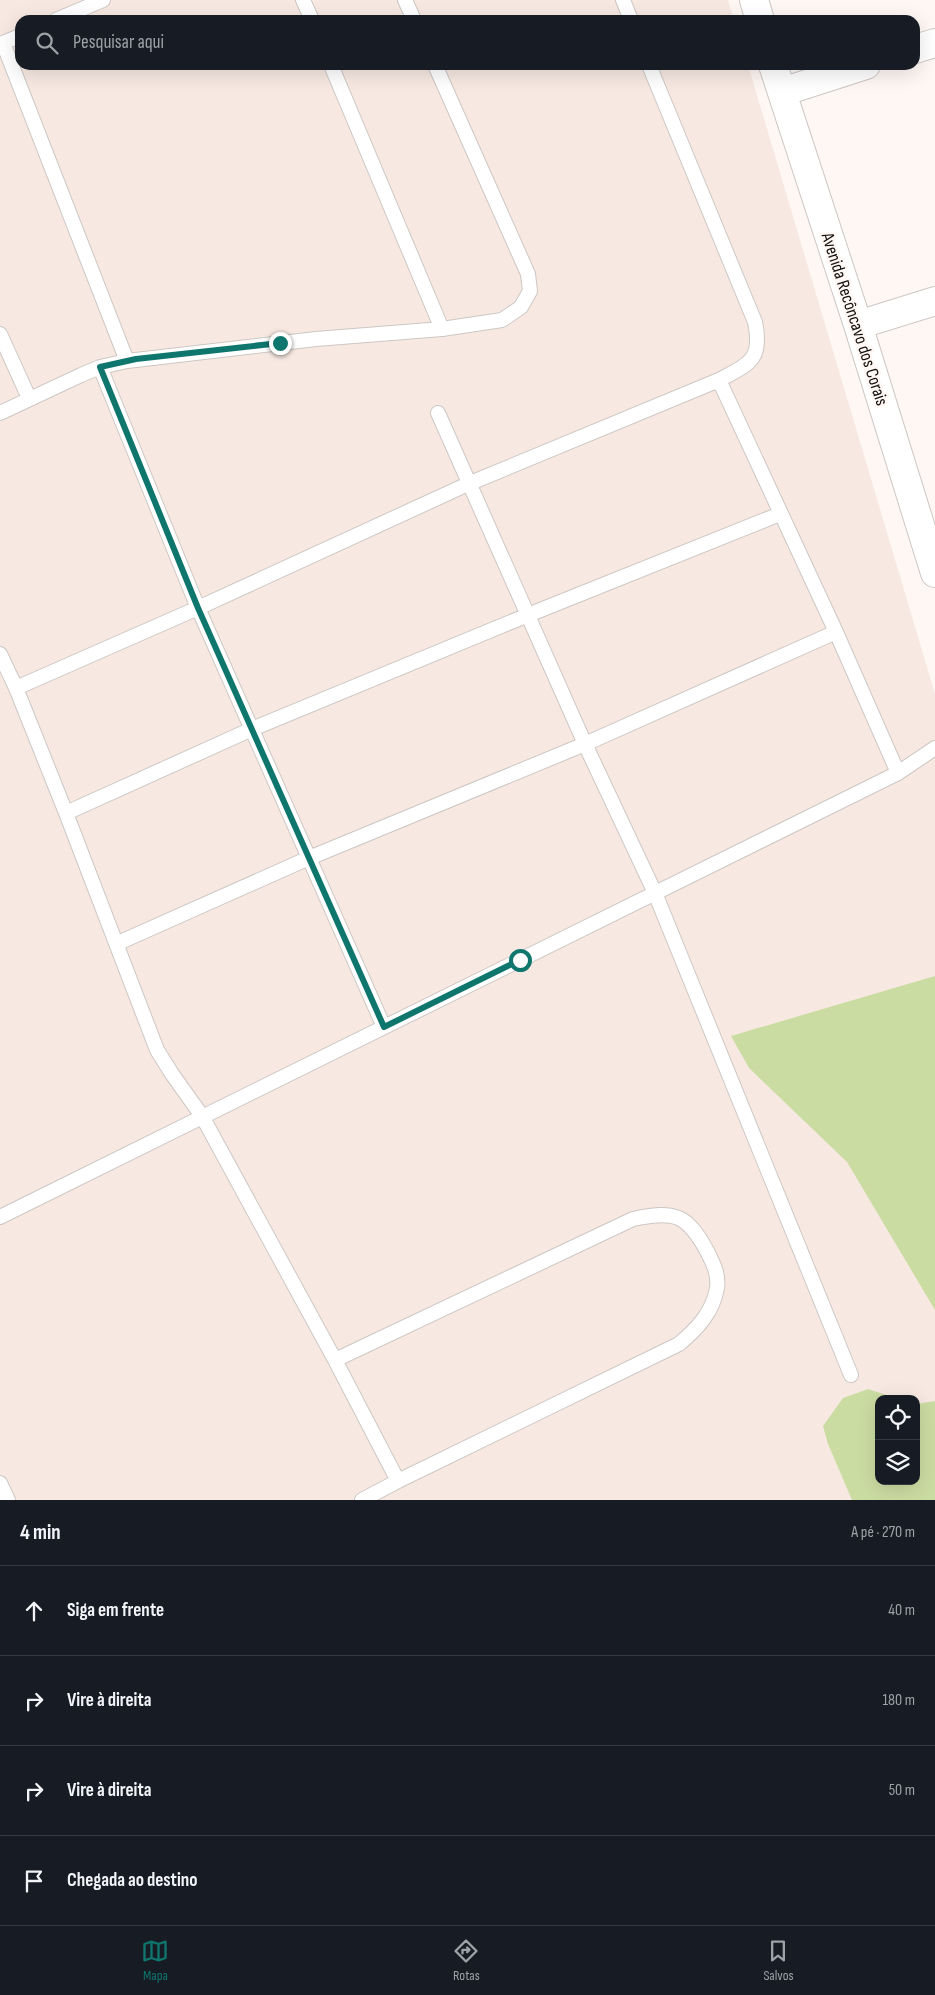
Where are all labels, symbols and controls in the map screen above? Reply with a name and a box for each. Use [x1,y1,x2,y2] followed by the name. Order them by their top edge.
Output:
[15,15,920,70] search box
[33,29,61,57] icon: search
[73,31,164,54] text: Pesquisar aqui
[816,229,892,408] street label: Avenida Recôncavo dos Corais
[269,332,292,355] route end
[509,949,532,972] route start
[875,1395,920,1485] map controls
[875,1395,920,1440] button: locate
[875,1440,920,1485] button: layers
[20,1520,61,1545] text: 4 min
[851,1523,915,1542] text: A pé · 270 m
[20,1597,48,1625] icon: ahead
[67,1599,164,1622] text: Siga em frente
[888,1601,915,1620] text: 40 m
[20,1687,48,1715] icon: right
[67,1689,151,1712] text: Vire à direita
[882,1691,915,1710] text: 180 m
[20,1777,48,1805] icon: right
[67,1779,151,1802] text: Vire à direita
[889,1781,915,1800] text: 50 m
[20,1867,48,1895] icon: arrive
[67,1869,197,1892] text: Chegada ao destino
[141,1937,169,1984] tab: Mapa
[452,1937,480,1984] tab: Rotas
[763,1937,794,1984] tab: Salvos

